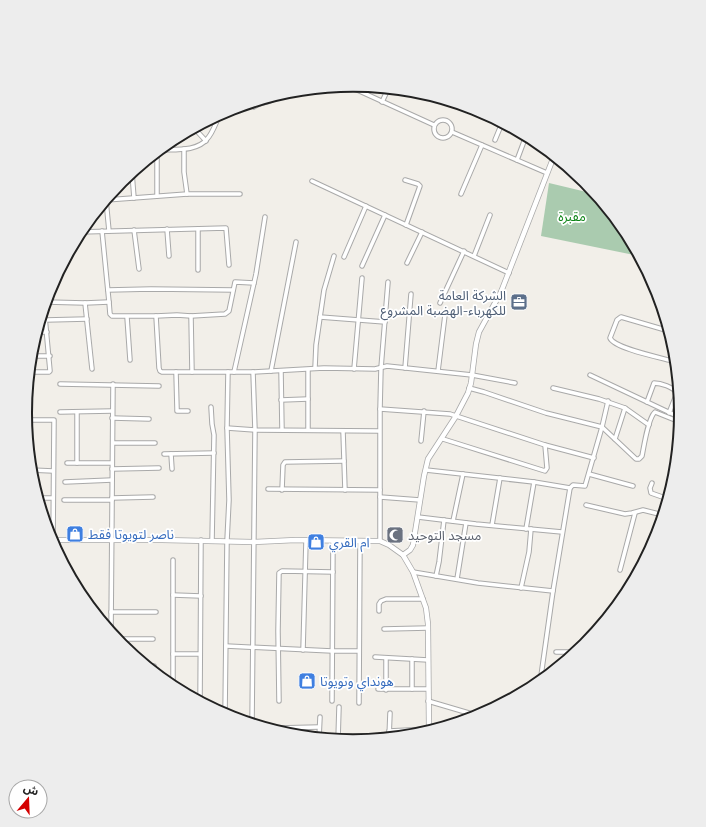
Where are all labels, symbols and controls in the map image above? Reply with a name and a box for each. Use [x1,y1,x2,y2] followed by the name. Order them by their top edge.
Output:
[558,209,586,224] park label: مقبرة
[381,288,506,321] place label: الشركة العامة للكهرباء-الهضبة المشروع
[509,292,529,312] office icon: الشركة العامة للكهرباء-الهضبة المشروع
[65,524,85,544] shop icon: ناصر لتويوتا فقط
[385,525,405,545] mosque icon: مسجد التوحيد
[88,527,174,542] place label: ناصر لتويوتا فقط
[408,528,481,543] place label: مسجد التوحيد
[306,532,326,552] shop icon: ام القري
[329,535,370,553] place label: ام القري
[297,671,317,691] shop icon: هونداي وتويوتا
[320,674,394,692] place label: هونداي وتويوتا
[8,779,48,819] north arrow
[22,781,40,799] text: ش

